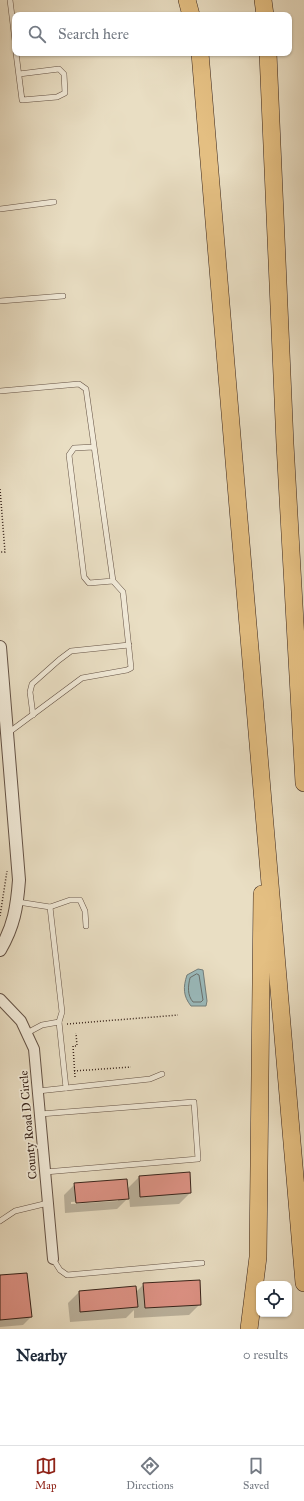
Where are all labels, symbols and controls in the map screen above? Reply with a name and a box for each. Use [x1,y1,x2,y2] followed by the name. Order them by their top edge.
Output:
[12,12,292,56] search box
[26,23,48,45] icon: search
[58,25,129,43] text: Search here
[16,1070,40,1180] street label: County Road D Circle
[256,1281,292,1317] map controls
[256,1281,292,1317] button: locate
[16,1345,67,1366] text: Nearby
[243,1347,288,1363] text: 0 results
[35,1455,57,1492] tab: Map
[126,1455,174,1492] tab: Directions
[243,1455,269,1492] tab: Saved

